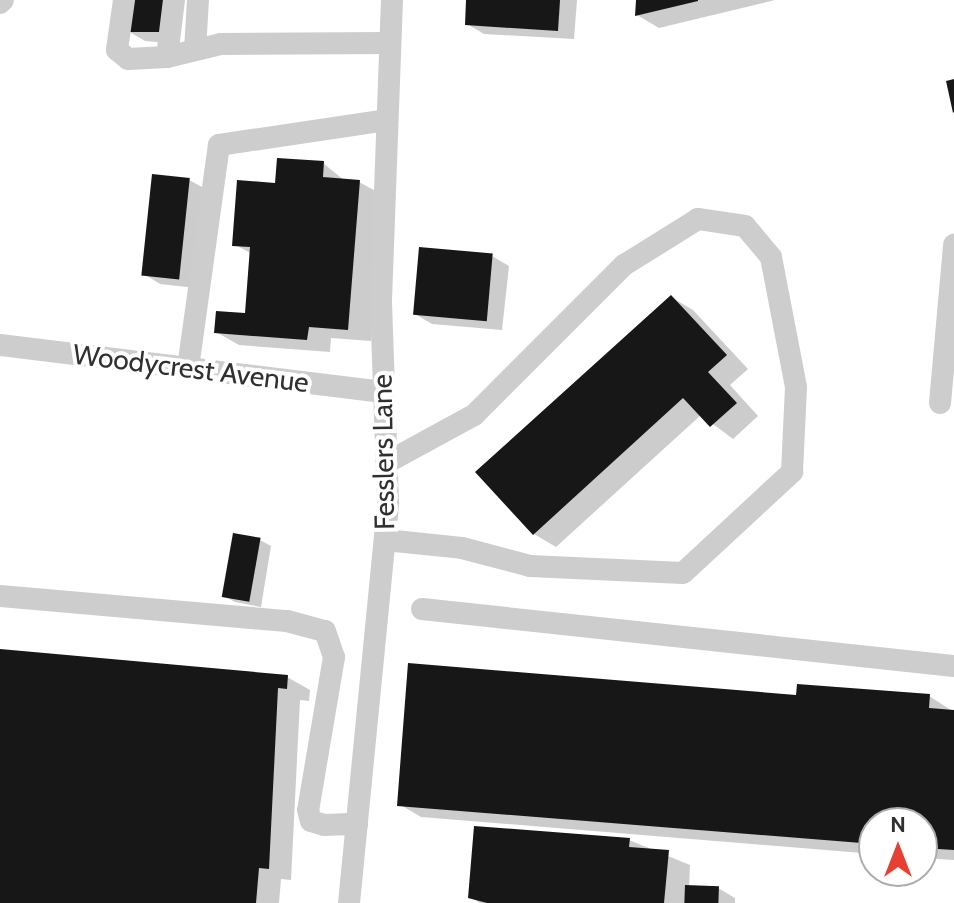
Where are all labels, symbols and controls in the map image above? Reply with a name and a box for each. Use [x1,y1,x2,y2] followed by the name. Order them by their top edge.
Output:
[71,337,311,399] street label: Woodycrest Avenue
[365,374,401,530] street label: Fesslers Lane
[858,807,938,887] north arrow
[890,811,906,838] text: N

